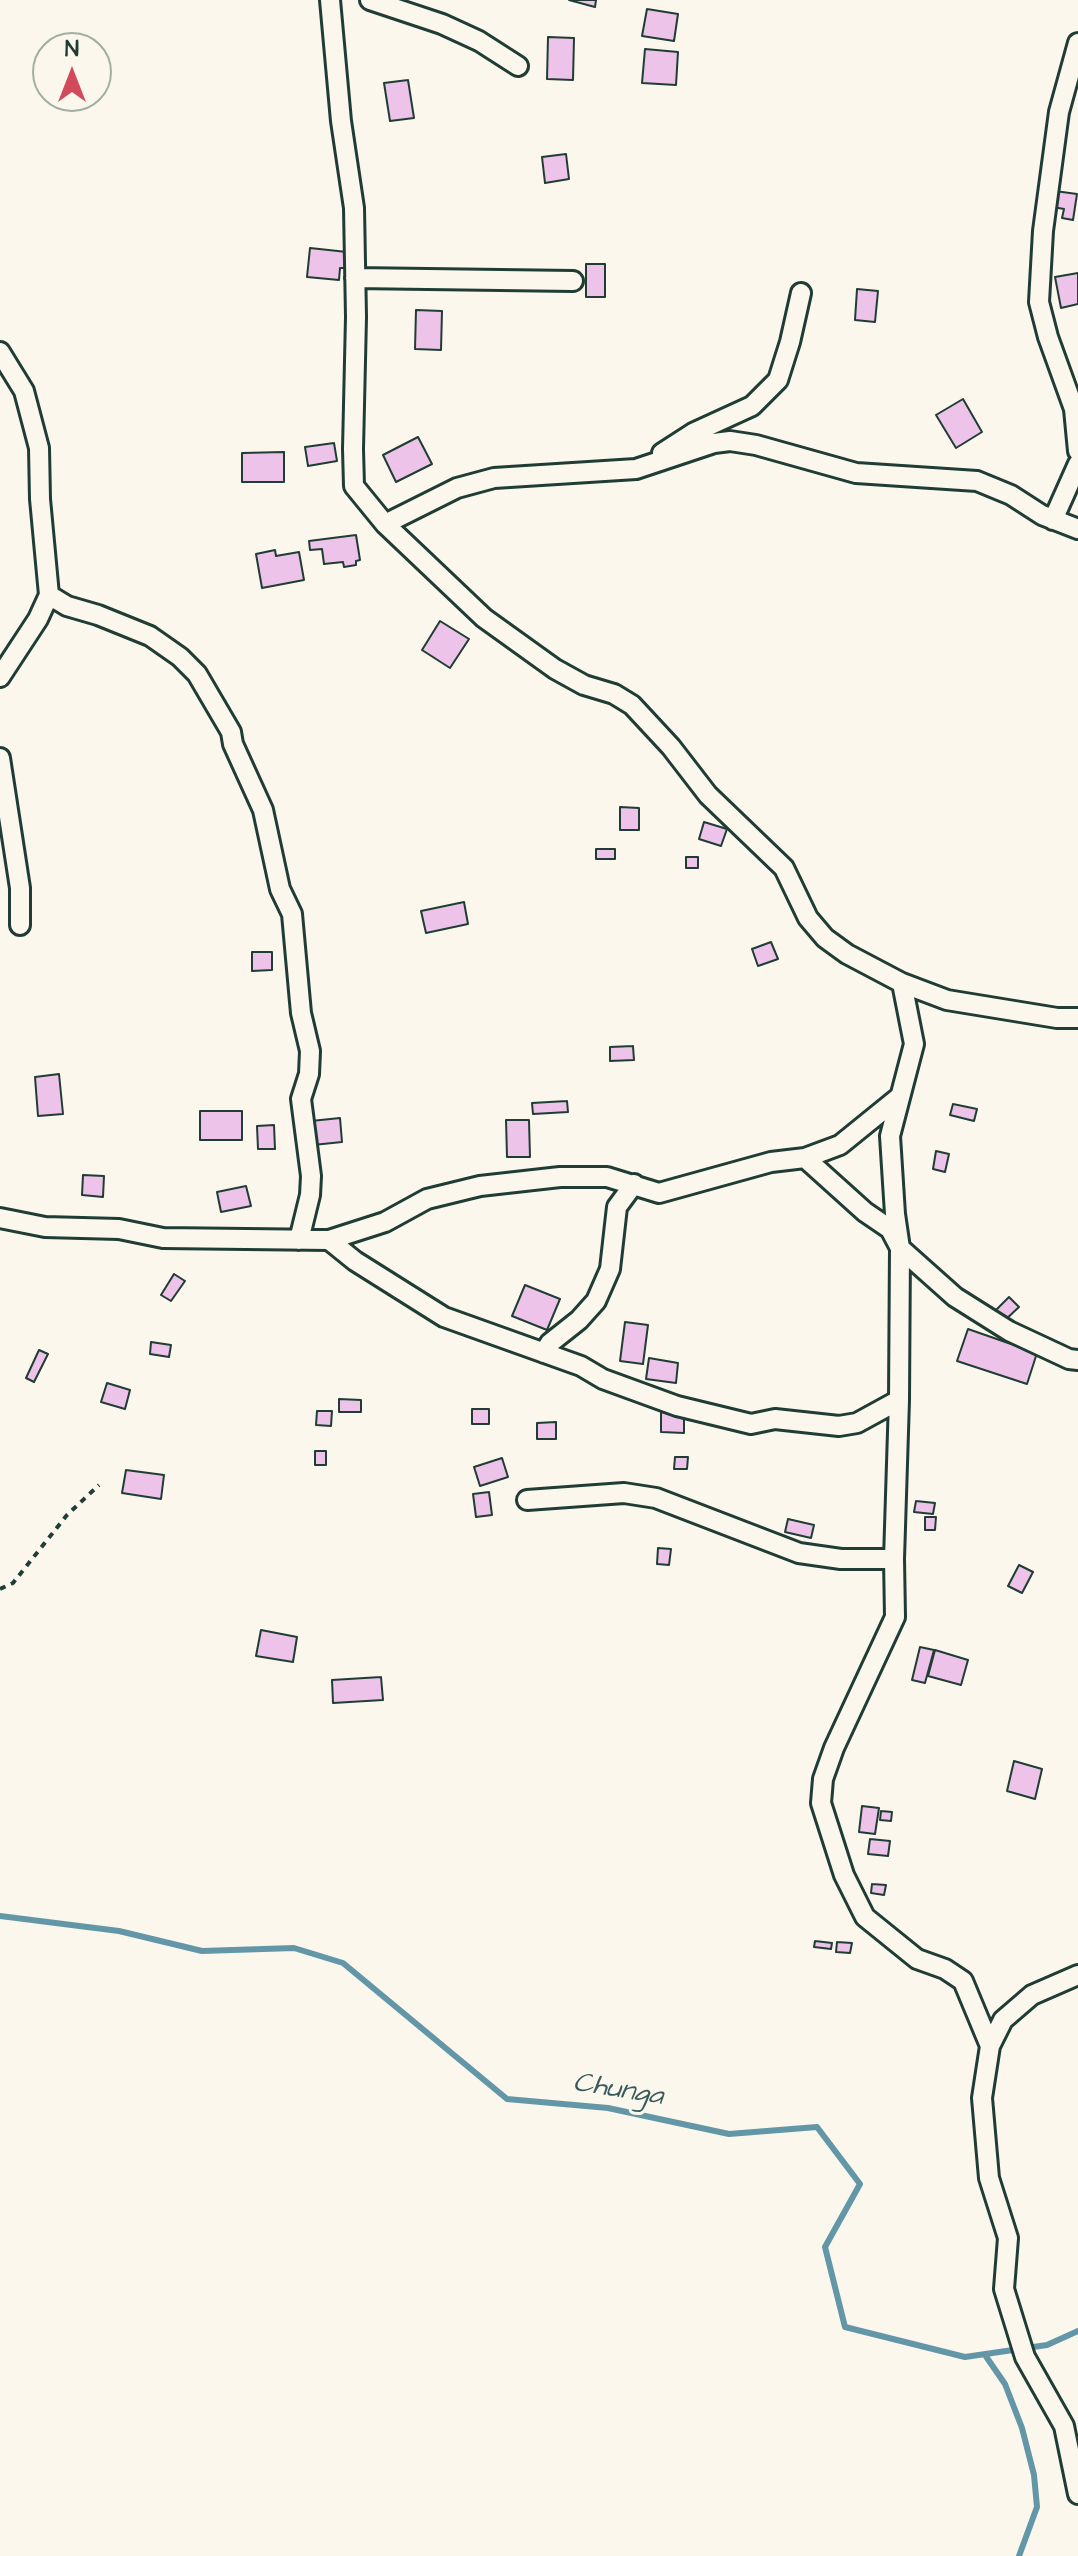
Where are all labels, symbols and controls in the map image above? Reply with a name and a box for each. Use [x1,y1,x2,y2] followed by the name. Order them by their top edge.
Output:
[32,32,112,112] north arrow
[65,34,79,65] text: N
[571,2067,665,2115] water label: Chunga

